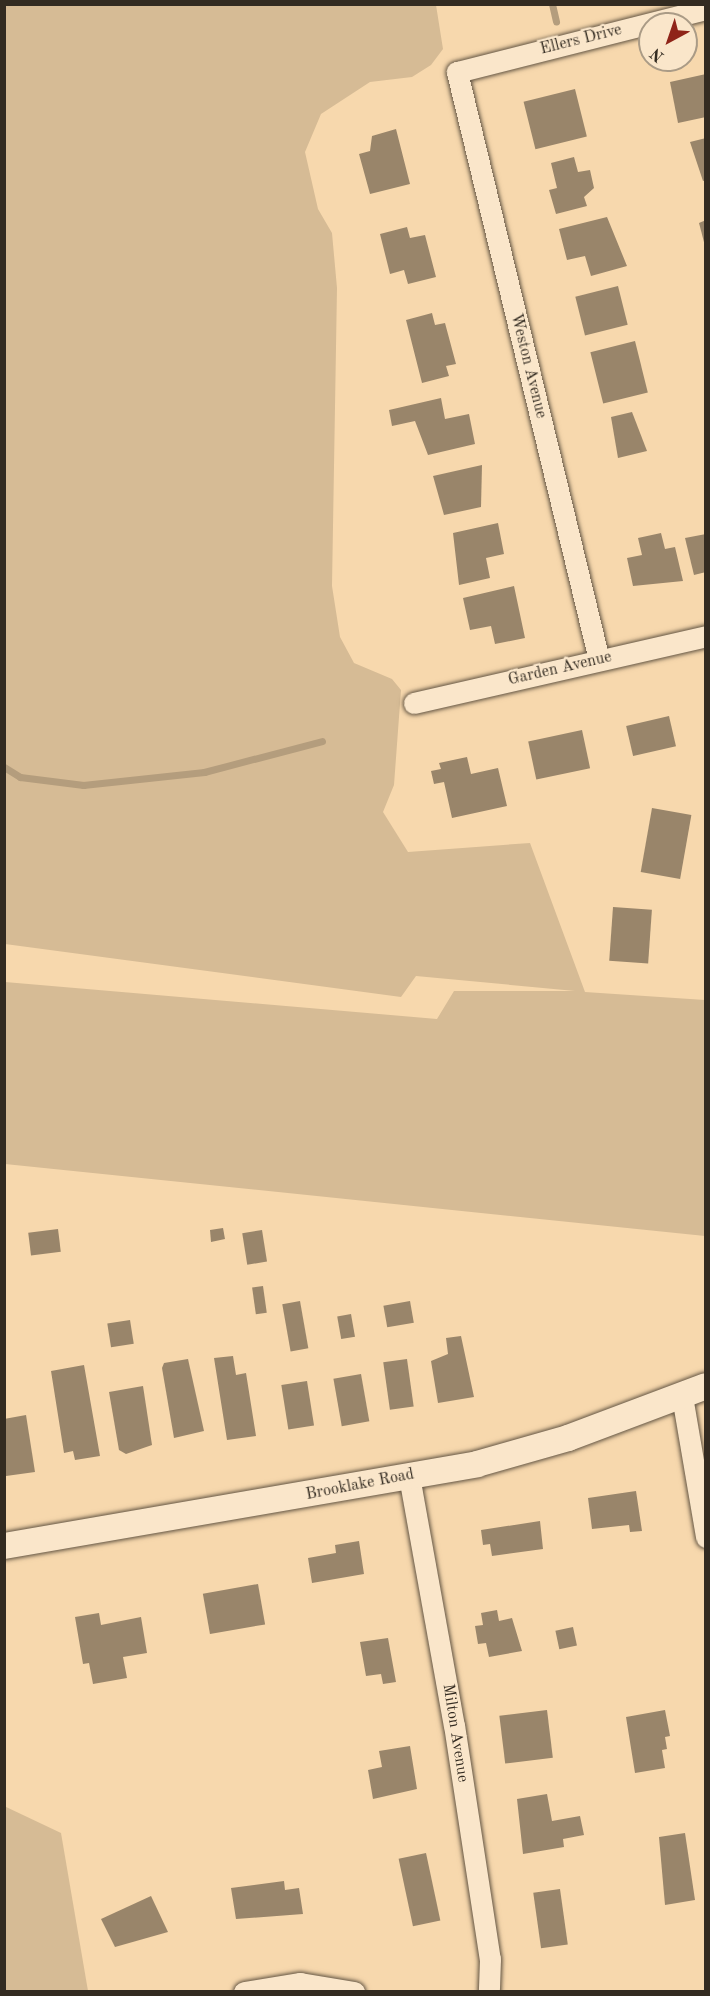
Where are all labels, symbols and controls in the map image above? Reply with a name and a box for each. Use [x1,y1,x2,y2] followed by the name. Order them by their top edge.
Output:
[638,12,698,72] north arrow
[538,21,624,59] street label: Ellers Drive
[648,44,668,64] text: N
[506,312,550,420] street label: Weston Avenue
[506,648,614,690] street label: Garden Avenue
[304,1465,416,1505] street label: Brooklake Road
[438,1682,472,1784] street label: Milton Avenue

